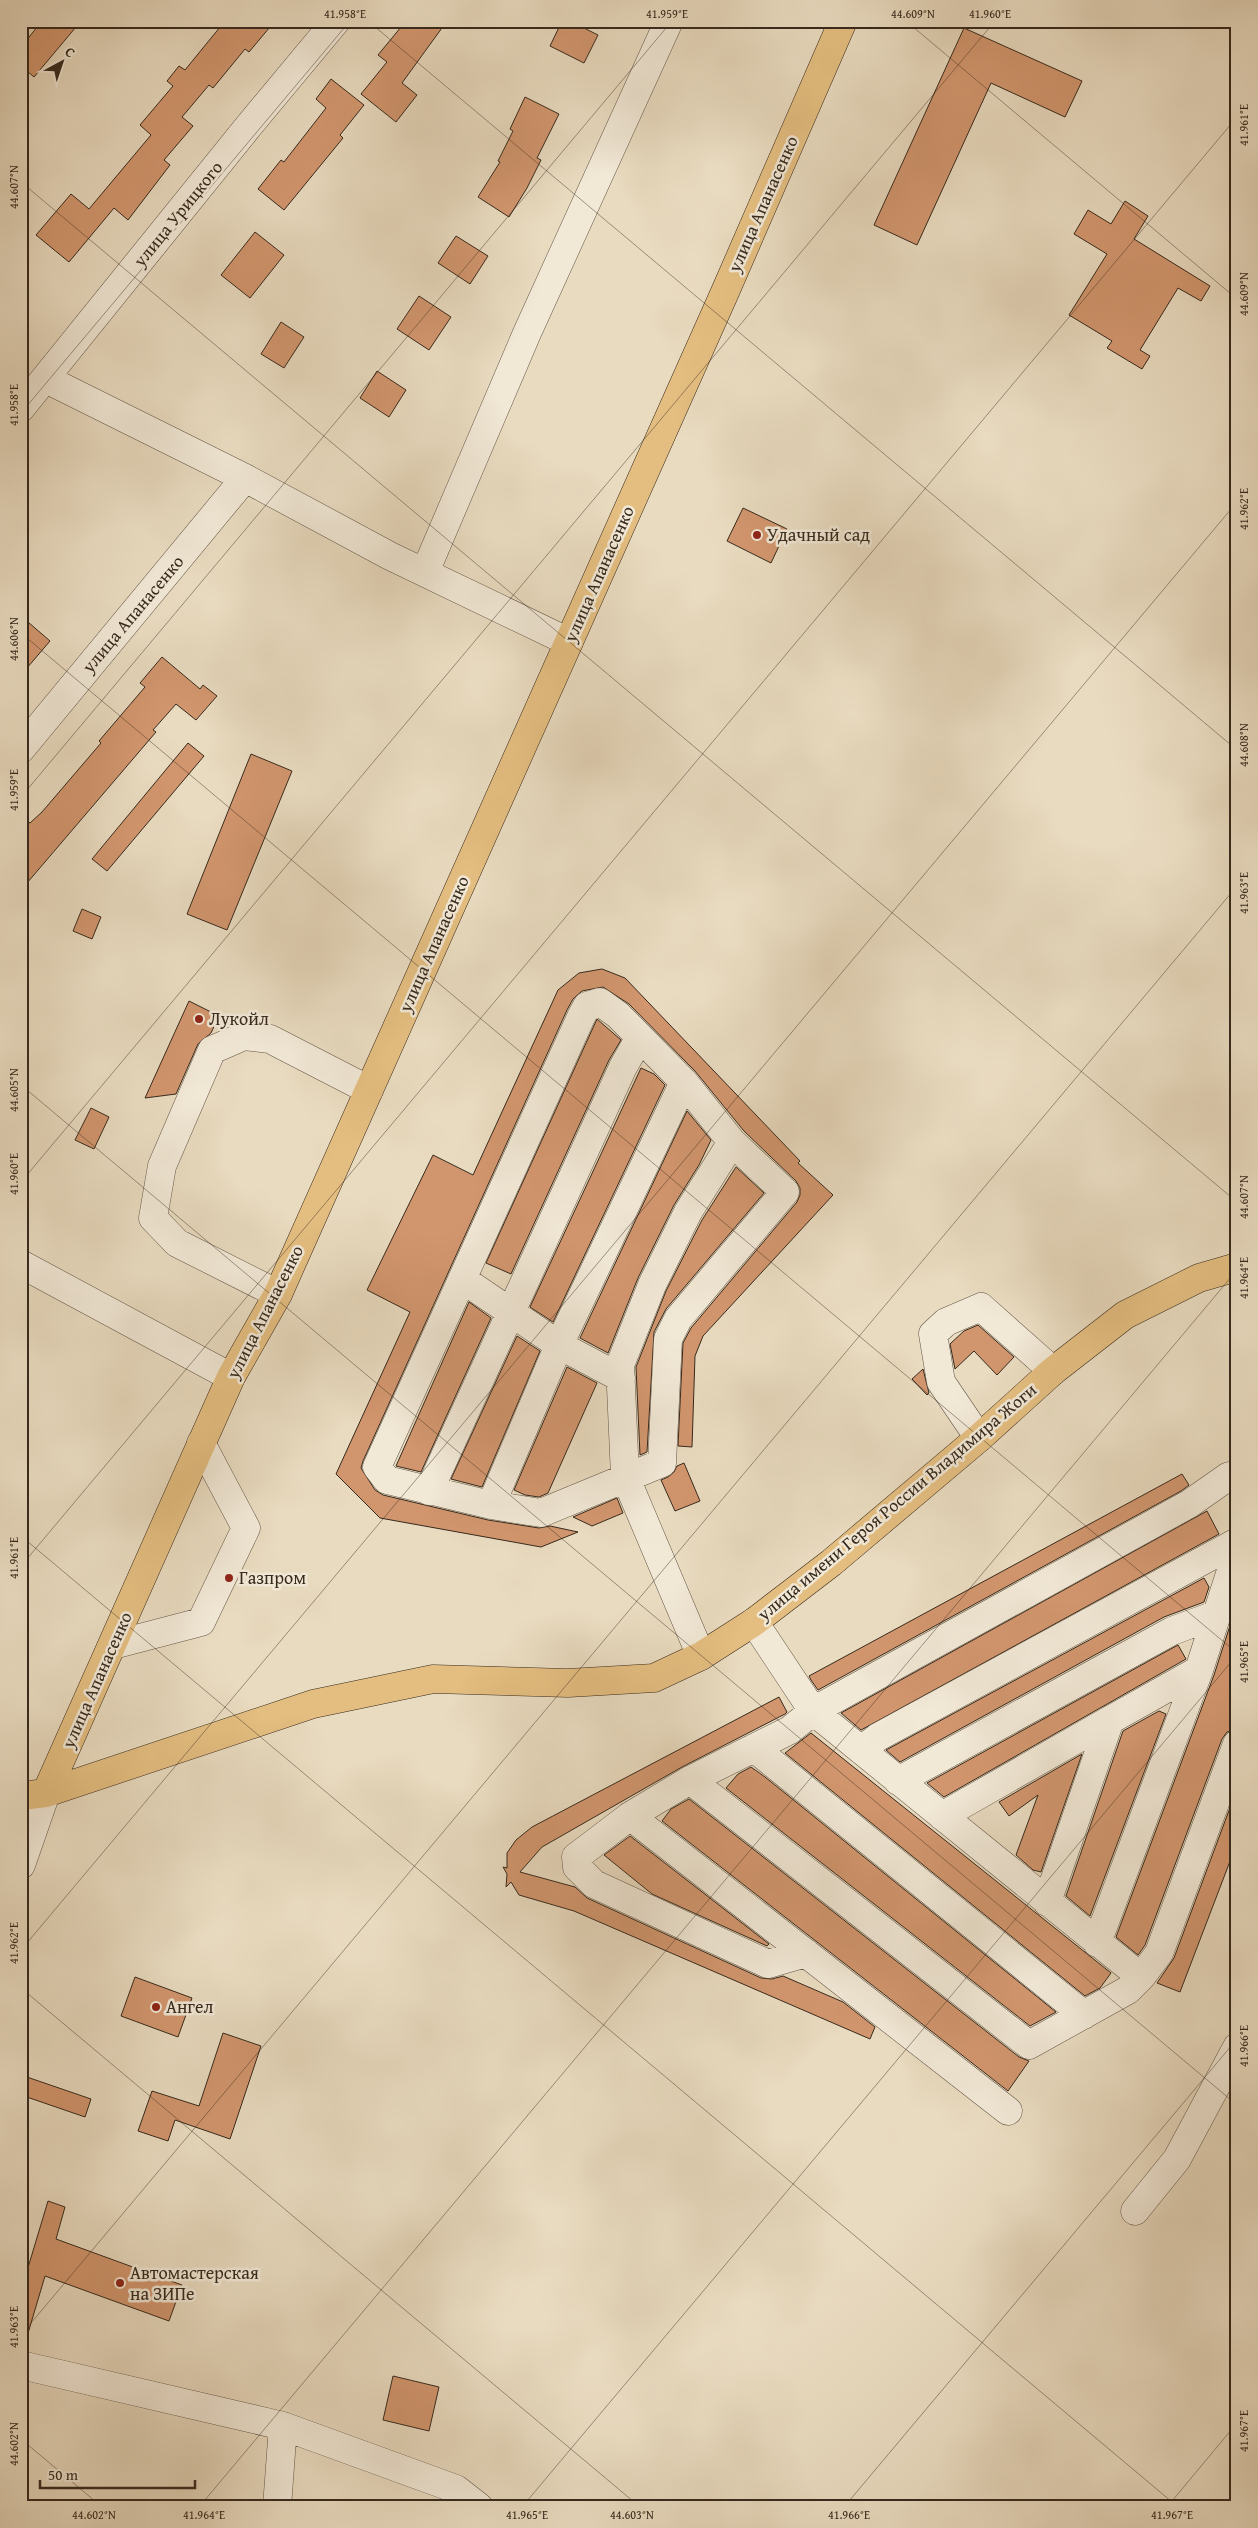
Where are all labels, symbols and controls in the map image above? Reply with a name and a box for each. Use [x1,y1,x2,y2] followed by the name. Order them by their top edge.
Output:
[324,5,366,22] text: 41.958°E
[646,5,688,22] text: 41.959°E
[891,5,935,22] text: 44.609°N
[969,5,1011,22] text: 41.960°E
[38,38,88,88] north arrow
[61,42,80,62] text: С
[1235,104,1252,146] text: 41.961°E
[720,131,805,277] street label: улица Апанасенко
[126,155,229,273] street label: улица Урицкого
[5,165,22,209] text: 44.607°N
[1235,272,1252,316] text: 44.609°N
[5,384,22,426] text: 41.958°E
[1235,488,1252,530] text: 41.962°E
[556,501,641,647] street label: улица Апанасенко
[767,521,870,548] place label: Удачный сад
[751,529,763,541] marker: Удачный сад
[74,549,190,679] street label: улица Апанасенко
[5,617,22,661] text: 44.606°N
[1235,723,1252,767] text: 44.608°N
[5,769,22,811] text: 41.959°E
[391,871,476,1017] street label: улица Апанасенко
[1235,872,1252,914] text: 41.963°E
[209,1005,269,1032] place label: Лукойл
[193,1013,205,1025] marker: Лукойл
[5,1068,22,1112] text: 44.605°N
[5,1153,22,1195] text: 41.960°E
[1235,1175,1252,1219] text: 44.607°N
[219,1240,310,1384] street label: улица Апанасенко
[1235,1257,1252,1299] text: 41.964°E
[750,1376,1043,1627] street label: улица имени Героя России Владимира Жоги
[5,1537,22,1579] text: 41.961°E
[239,1564,306,1591] place label: Газпром
[223,1572,235,1584] marker: Газпром
[54,1607,139,1753] street label: улица Апанасенко
[1235,1641,1252,1683] text: 41.965°E
[5,1922,22,1964] text: 41.962°E
[166,1993,213,2020] place label: Ангел
[150,2001,162,2013] marker: Ангел
[1235,2025,1252,2067] text: 41.966°E
[130,2259,259,2307] place label: Автомастерская на ЗИПе
[114,2277,126,2289] marker: Автомастерская на ЗИПе
[5,2306,22,2348] text: 41.963°E
[1235,2410,1252,2452] text: 41.967°E
[5,2422,22,2466] text: 44.602°N
[40,2458,195,2490] scale bar
[48,2464,79,2485] text: 50 m
[72,2506,116,2523] text: 44.602°N
[183,2506,225,2523] text: 41.964°E
[506,2506,548,2523] text: 41.965°E
[610,2506,654,2523] text: 44.603°N
[828,2506,870,2523] text: 41.966°E
[1151,2506,1193,2523] text: 41.967°E

